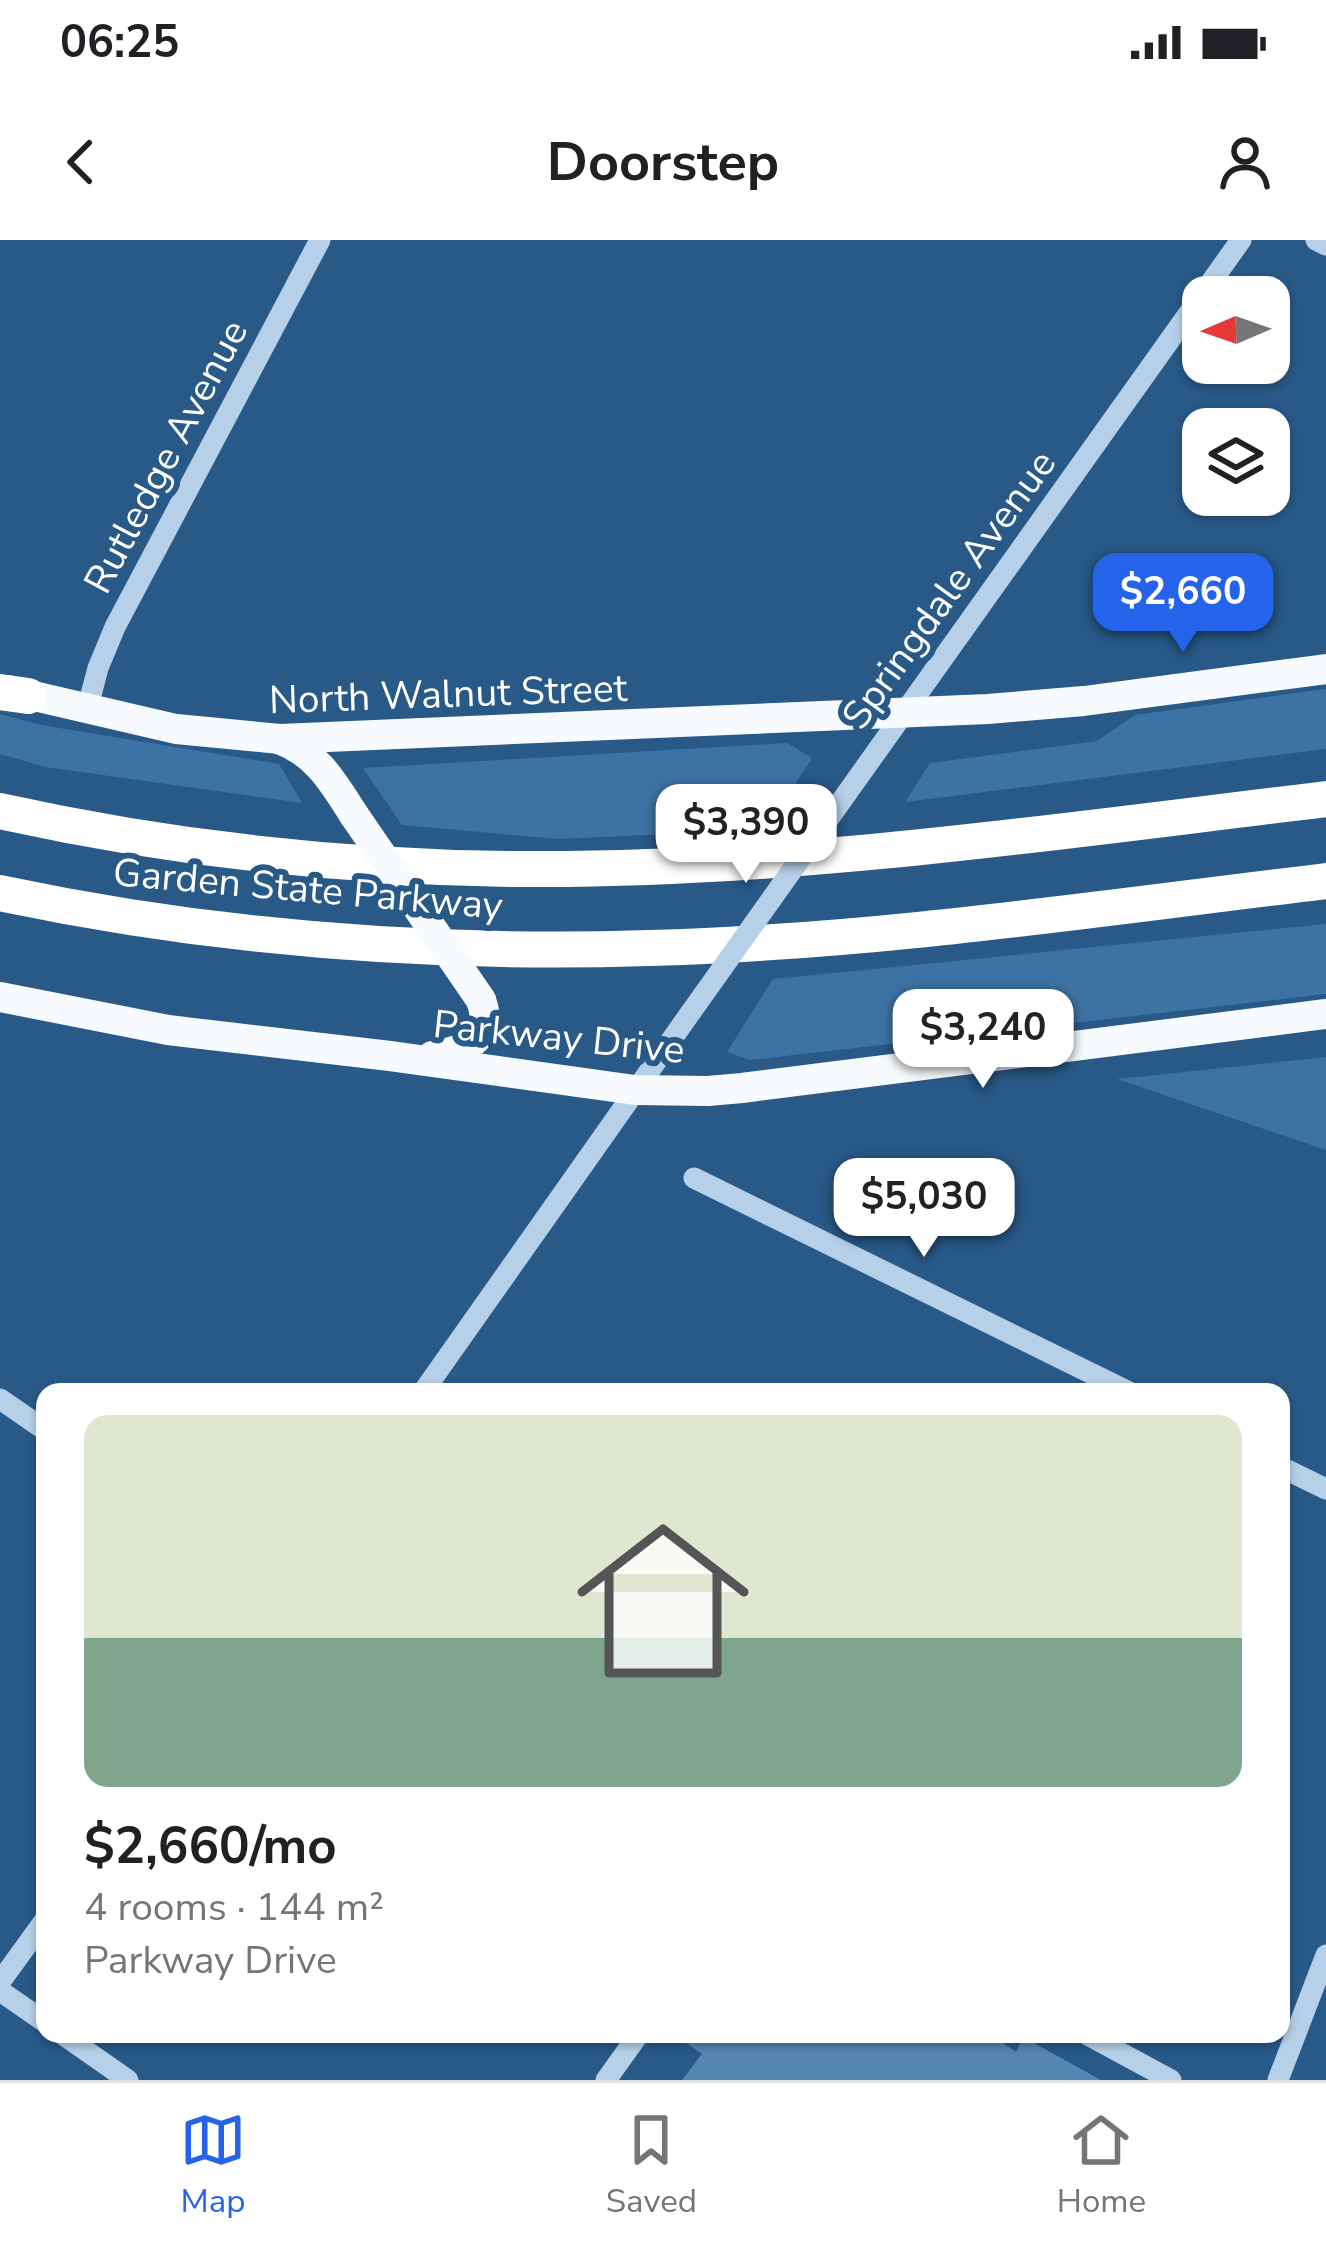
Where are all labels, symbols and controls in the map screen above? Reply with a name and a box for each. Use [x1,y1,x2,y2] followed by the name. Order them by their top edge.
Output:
[60,12,179,73] text: 06:25
[547,125,779,199] text: Doorstep
[48,129,114,195] icon: back
[1212,129,1278,195] icon: person
[1182,276,1290,384] north arrow
[1182,276,1290,516] map controls
[72,311,261,603] street label: Rutledge Avenue
[1182,408,1290,516] button: layers
[830,440,1069,740] street label: Springdale Avenue
[1085,553,1281,655] pin: $2,660
[1120,565,1246,618] text: $2,660
[268,662,628,727] street label: North Walnut Street
[648,784,844,886] pin: $3,390
[683,796,809,849] text: $3,390
[111,846,505,933] street label: Garden State Parkway
[885,989,1081,1091] pin: $3,240
[430,998,687,1077] street label: Parkway Drive
[920,1001,1046,1054] text: $3,240
[826,1158,1022,1260] pin: $5,030
[861,1170,987,1223] text: $5,030
[555,1493,771,1709] icon: home
[84,1811,337,1881] text: $2,660/mo
[84,1881,384,1934] text: 4 rooms · 144 m²
[84,1934,337,1987] text: Parkway Drive
[180,2107,246,2224] tab: Map
[606,2107,697,2224] tab: Saved
[1057,2107,1146,2224] tab: Home

